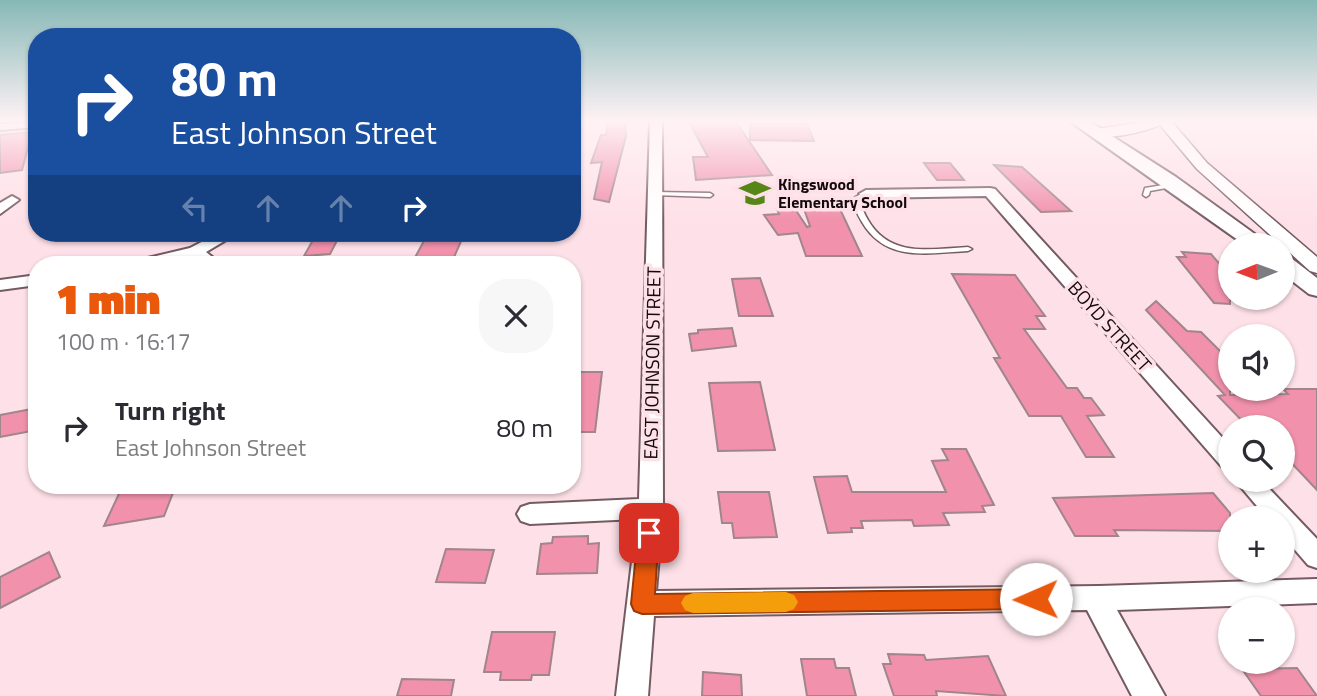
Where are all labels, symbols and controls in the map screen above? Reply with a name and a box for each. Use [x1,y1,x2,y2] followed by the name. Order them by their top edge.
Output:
[171,40,278,115] text: 80 m
[56,56,147,147] icon: right
[171,108,437,156] text: East Johnson Street
[778,172,907,214] place label: Kingswood Elementary School
[738,176,772,210] school or university icon: Kingswood Elementary School
[176,189,214,227] icon: left
[249,189,287,227] icon: ahead
[322,189,360,227] icon: ahead
[395,189,433,227] icon: right
[1218,233,1295,310] north arrow
[1218,233,1295,674] map controls
[56,266,160,330] text: 1 min
[635,266,668,460] street label: EAST JOHNSON STREET
[1062,274,1159,377] street label: BOYD STREET
[479,279,553,353] button: close
[56,324,191,359] text: 100 m · 16:17
[1218,324,1295,401] button: sound
[115,391,226,430] text: Turn right
[496,408,553,447] text: 80 m
[56,409,94,447] icon: right
[1218,415,1295,492] button: search
[115,430,306,465] text: East Johnson Street
[619,503,679,563] pin
[1218,506,1295,583] button: +
[630,514,668,552] icon: arrive
[999,562,1073,636] position arrow
[1218,597,1295,674] button: −

